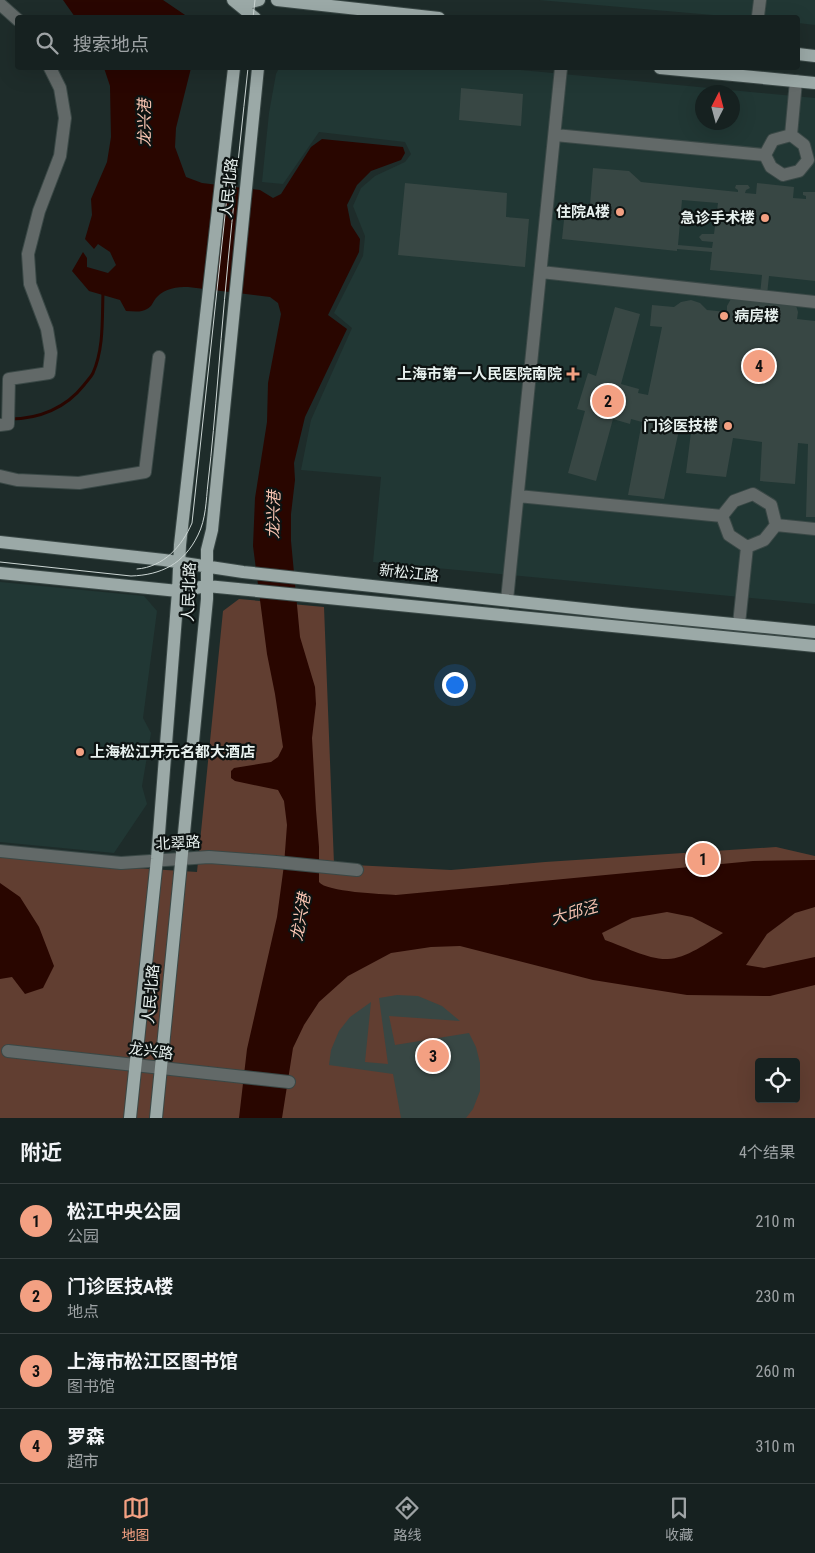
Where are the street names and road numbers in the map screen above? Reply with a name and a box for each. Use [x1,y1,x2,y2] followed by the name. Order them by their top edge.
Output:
[217,157,241,219] street label: 人民北路
[378,561,440,585] street label: 新松江路
[179,562,199,622] street label: 人民北路
[155,833,201,853] street label: 北翠路
[139,963,163,1025] street label: 人民北路
[128,1039,174,1063] street label: 龙兴路

